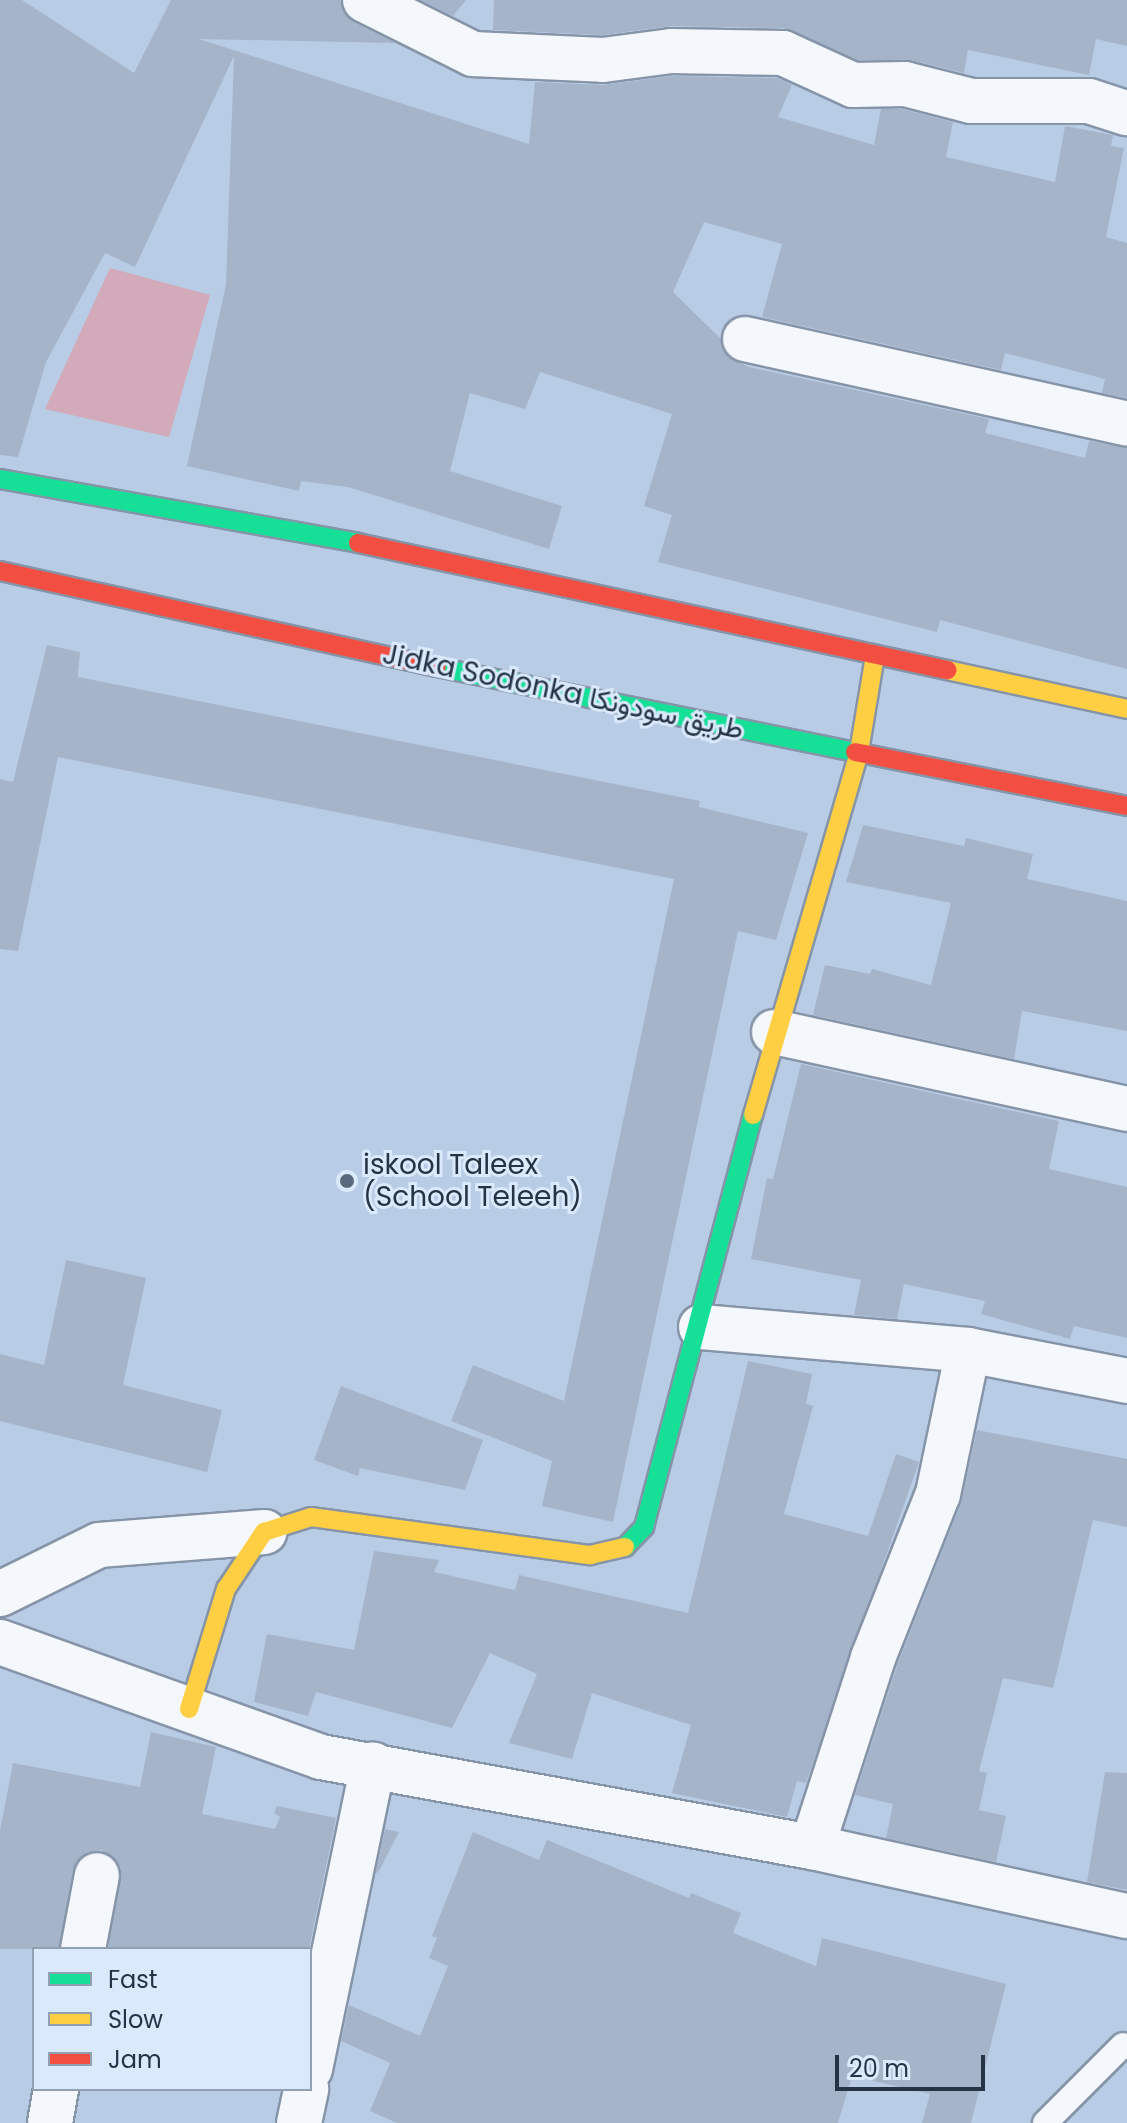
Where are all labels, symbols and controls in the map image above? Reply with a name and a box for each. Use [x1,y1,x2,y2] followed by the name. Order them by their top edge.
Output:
[379,637,747,747] street label: Jidka Sodonka طريق سودونكا
[363,1148,582,1214] place label: iskool Taleex (School Teleeh)
[338,1172,356,1190] marker: iskool Taleex (School Teleeh)
[32,1947,312,2091] legend
[108,1963,158,1996] text: Fast
[108,2003,163,2036] text: Slow
[839,2039,989,2089] scale bar
[108,2043,162,2076] text: Jam
[849,2052,909,2085] text: 20 m

